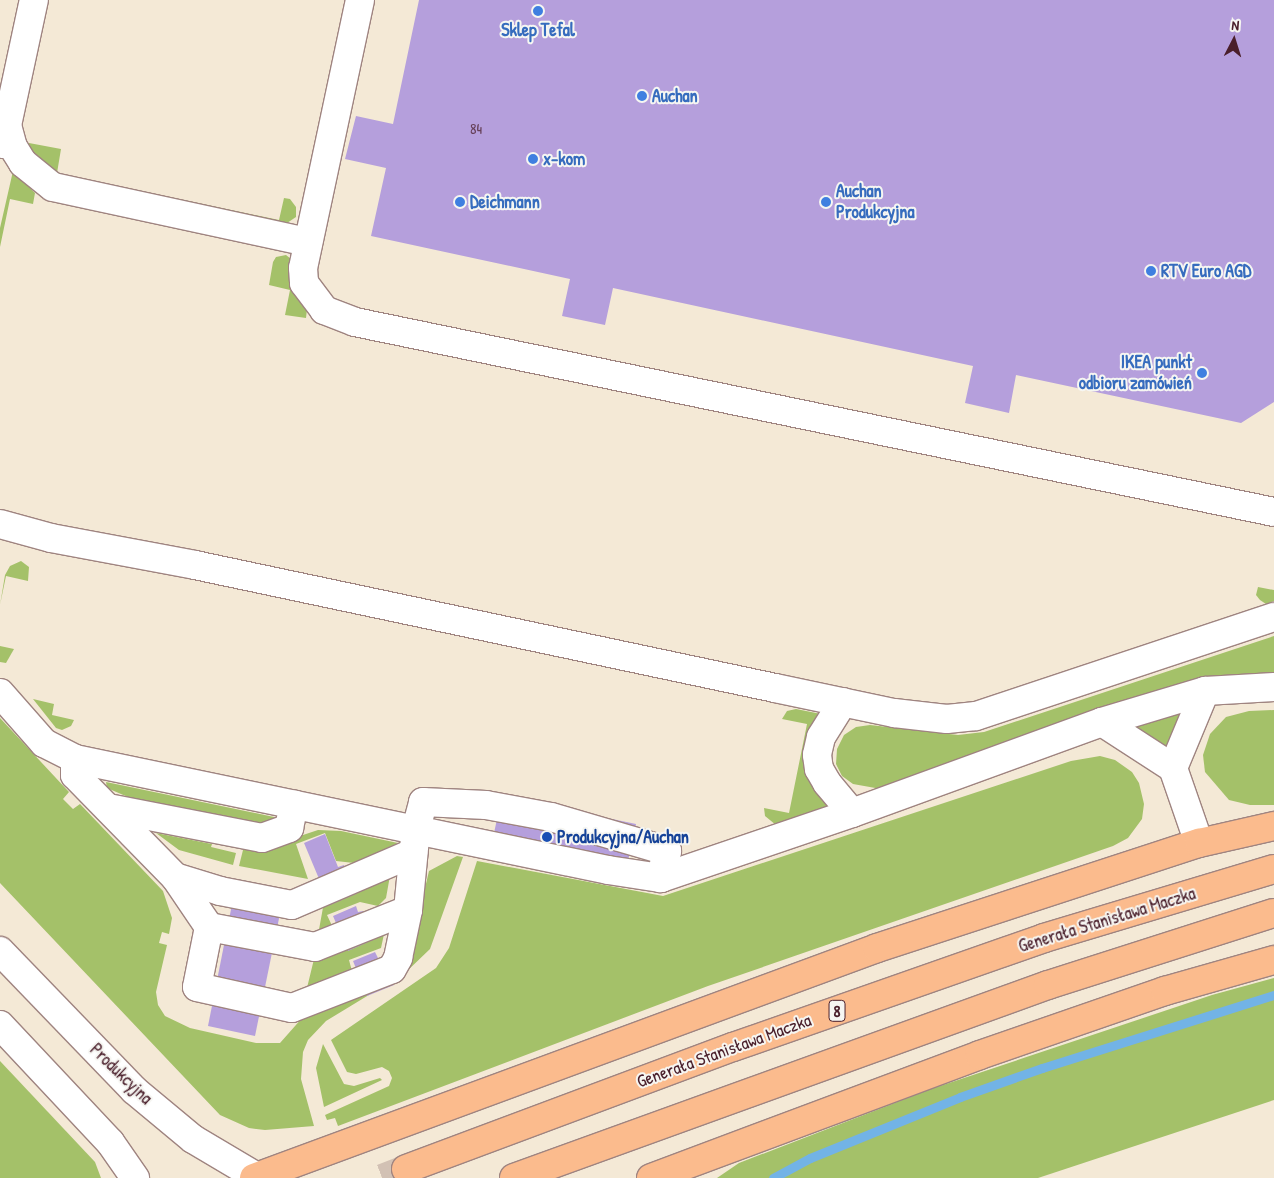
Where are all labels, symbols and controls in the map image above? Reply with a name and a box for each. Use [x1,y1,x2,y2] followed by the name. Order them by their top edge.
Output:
[532,5,544,17] marker: Sklep Tefal
[1209,15,1259,65] north arrow
[1231,15,1240,34] text: N
[501,19,575,41] place label: Sklep Tefal
[652,85,698,107] place label: Auchan
[636,90,648,102] marker: Auchan
[470,120,482,138] house number: 84
[543,148,585,170] place label: x-kom
[527,153,539,165] marker: x-kom
[836,181,915,223] place label: Auchan Produkcyjna
[470,191,540,213] place label: Deichmann
[454,196,466,208] marker: Deichmann
[820,196,832,208] marker: Auchan Produkcyjna
[1161,260,1251,282] place label: RTV Euro AGD
[1145,265,1157,277] marker: RTV Euro AGD
[1079,352,1192,394] place label: IKEA punkt odbioru zamówień
[1196,367,1208,379] marker: IKEA punkt odbioru zamówień
[557,826,689,848] place label: Produkcyjna/Auchan
[541,831,553,843] marker: Produkcyjna/Auchan
[1016,883,1198,957] street label: Generała Stanisława Maczka
[828,998,846,1024] road number: 8
[634,1009,814,1093] street label: Generała Stanisława Maczka
[85,1039,157,1109] street label: Produkcyjna

